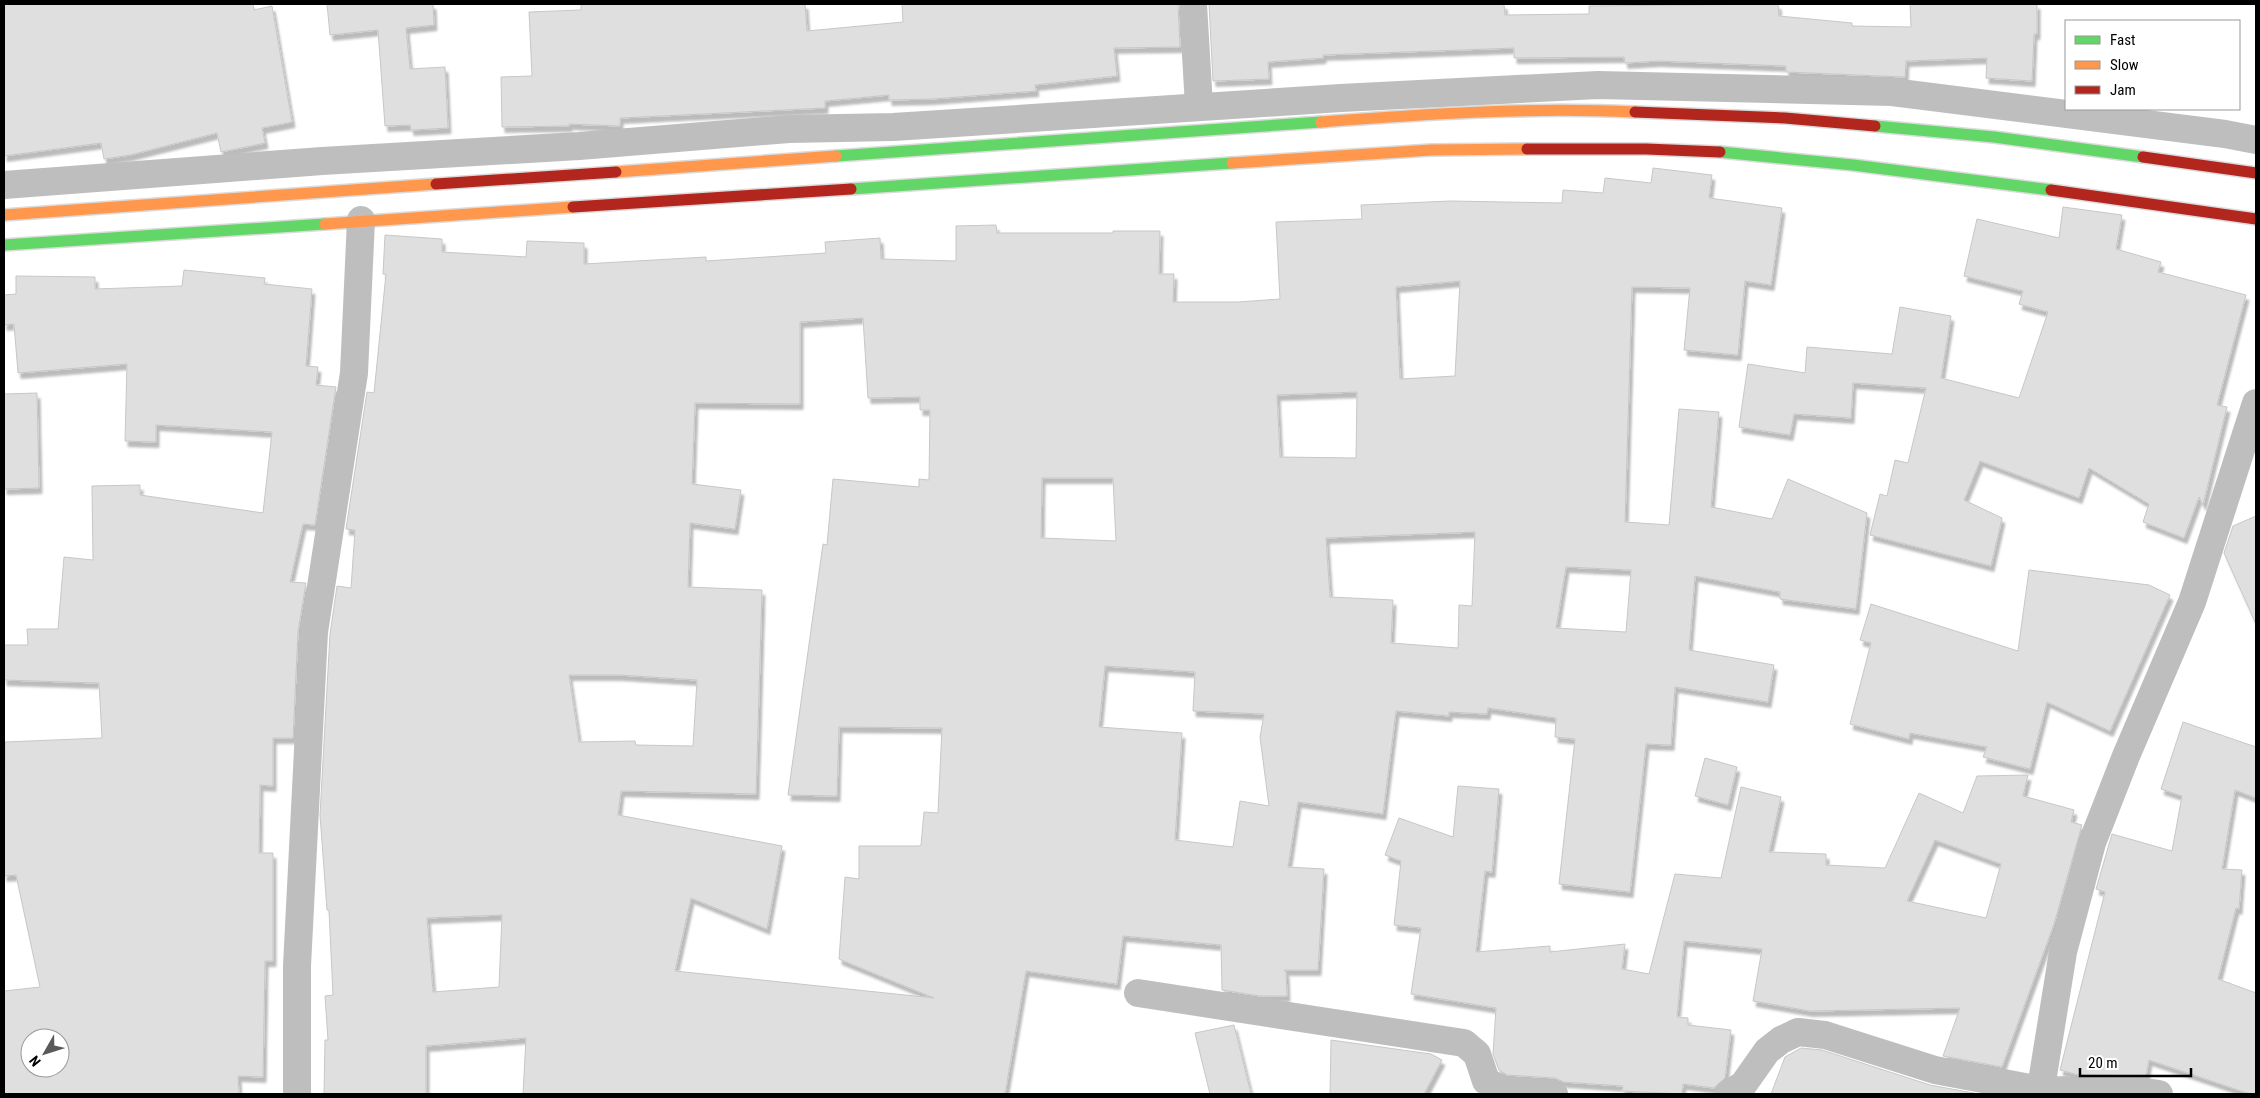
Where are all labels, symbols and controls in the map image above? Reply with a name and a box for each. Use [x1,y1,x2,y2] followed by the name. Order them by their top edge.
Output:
[2065,20,2240,110] legend
[2110,31,2135,49] text: Fast
[2110,56,2139,74] text: Slow
[2110,81,2136,99] text: Jam
[20,1028,70,1078] north arrow
[2080,1046,2191,1078] scale bar
[26,1053,44,1070] text: N
[2088,1054,2118,1072] text: 20 m

